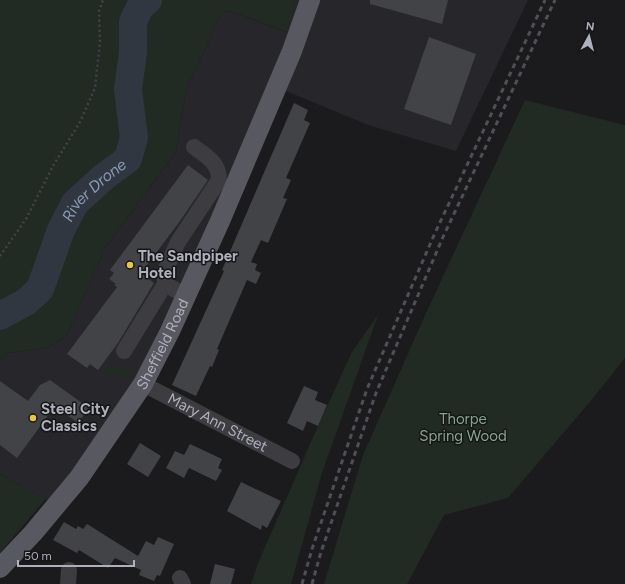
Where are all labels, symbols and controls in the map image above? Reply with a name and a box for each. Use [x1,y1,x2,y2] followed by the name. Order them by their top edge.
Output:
[569,16,609,56] north arrow
[585,20,595,34] text: N
[58,155,130,225] water label: River Drone
[138,247,238,282] place label: The Sandpiper Hotel
[125,260,135,270] marker: The Sandpiper Hotel
[133,296,192,393] street label: Sheffield Road
[165,389,271,456] street label: Mary Ann Street
[41,400,110,435] place label: Steel City Classics
[419,410,507,445] park label: Thorpe Spring Wood
[28,413,38,423] marker: Steel City Classics
[18,542,134,568] scale bar
[24,549,52,563] text: 50 m

